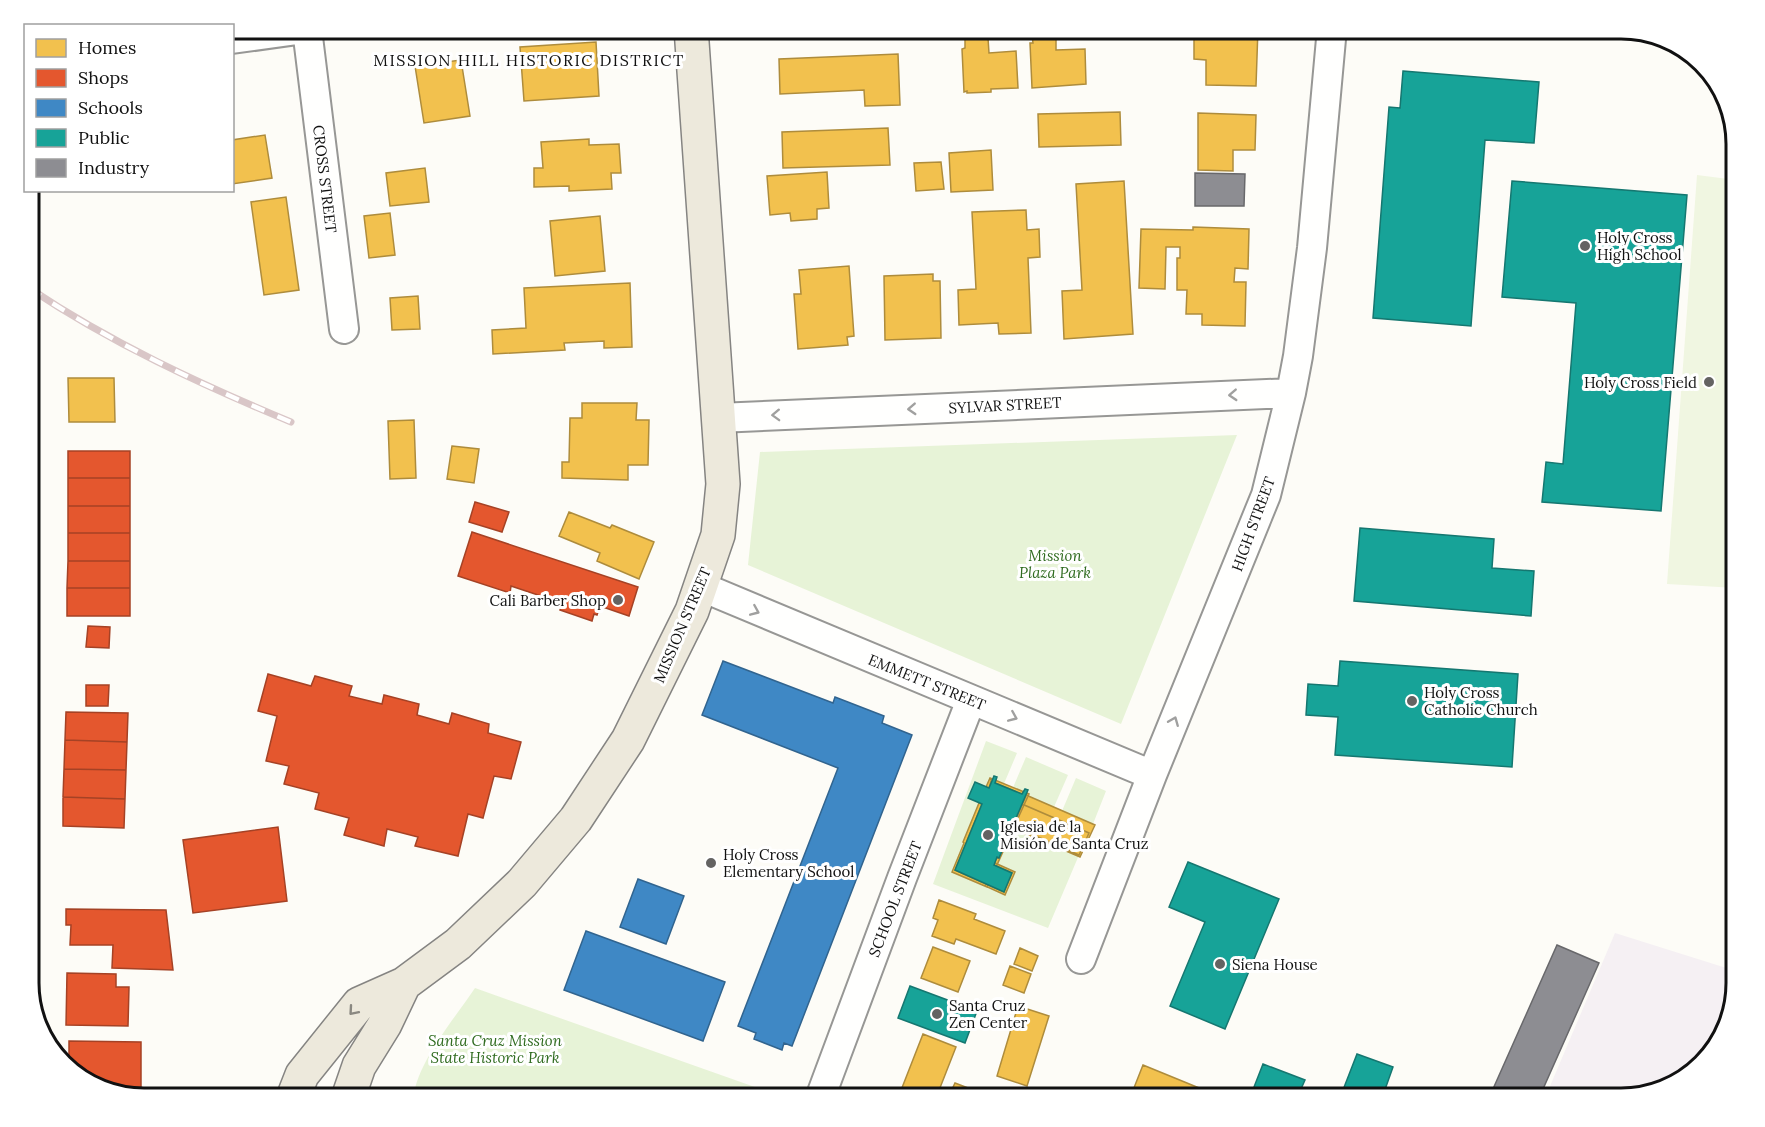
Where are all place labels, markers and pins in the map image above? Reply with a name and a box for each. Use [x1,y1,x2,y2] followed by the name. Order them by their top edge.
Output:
[1597,228,1682,264] place label: Holy Cross High School
[1578,239,1592,253] marker: Holy Cross High School
[1584,373,1697,392] place label: Holy Cross Field
[1702,375,1716,389] marker: Holy Cross Field
[490,591,606,610] place label: Cali Barber Shop
[611,593,625,607] marker: Cali Barber Shop
[1424,683,1538,719] place label: Holy Cross Catholic Church
[1405,694,1419,708] marker: Holy Cross Catholic Church
[1000,817,1148,853] place label: Iglesia de la Misión de Santa Cruz
[981,828,995,842] marker: Iglesia de la Misión de Santa Cruz
[723,845,854,881] place label: Holy Cross Elementary School
[704,856,718,870] marker: Holy Cross Elementary School
[1232,955,1318,974] place label: Siena House
[1213,957,1227,971] marker: Siena House
[949,996,1028,1032] place label: Santa Cruz Zen Center
[930,1007,944,1021] marker: Santa Cruz Zen Center

